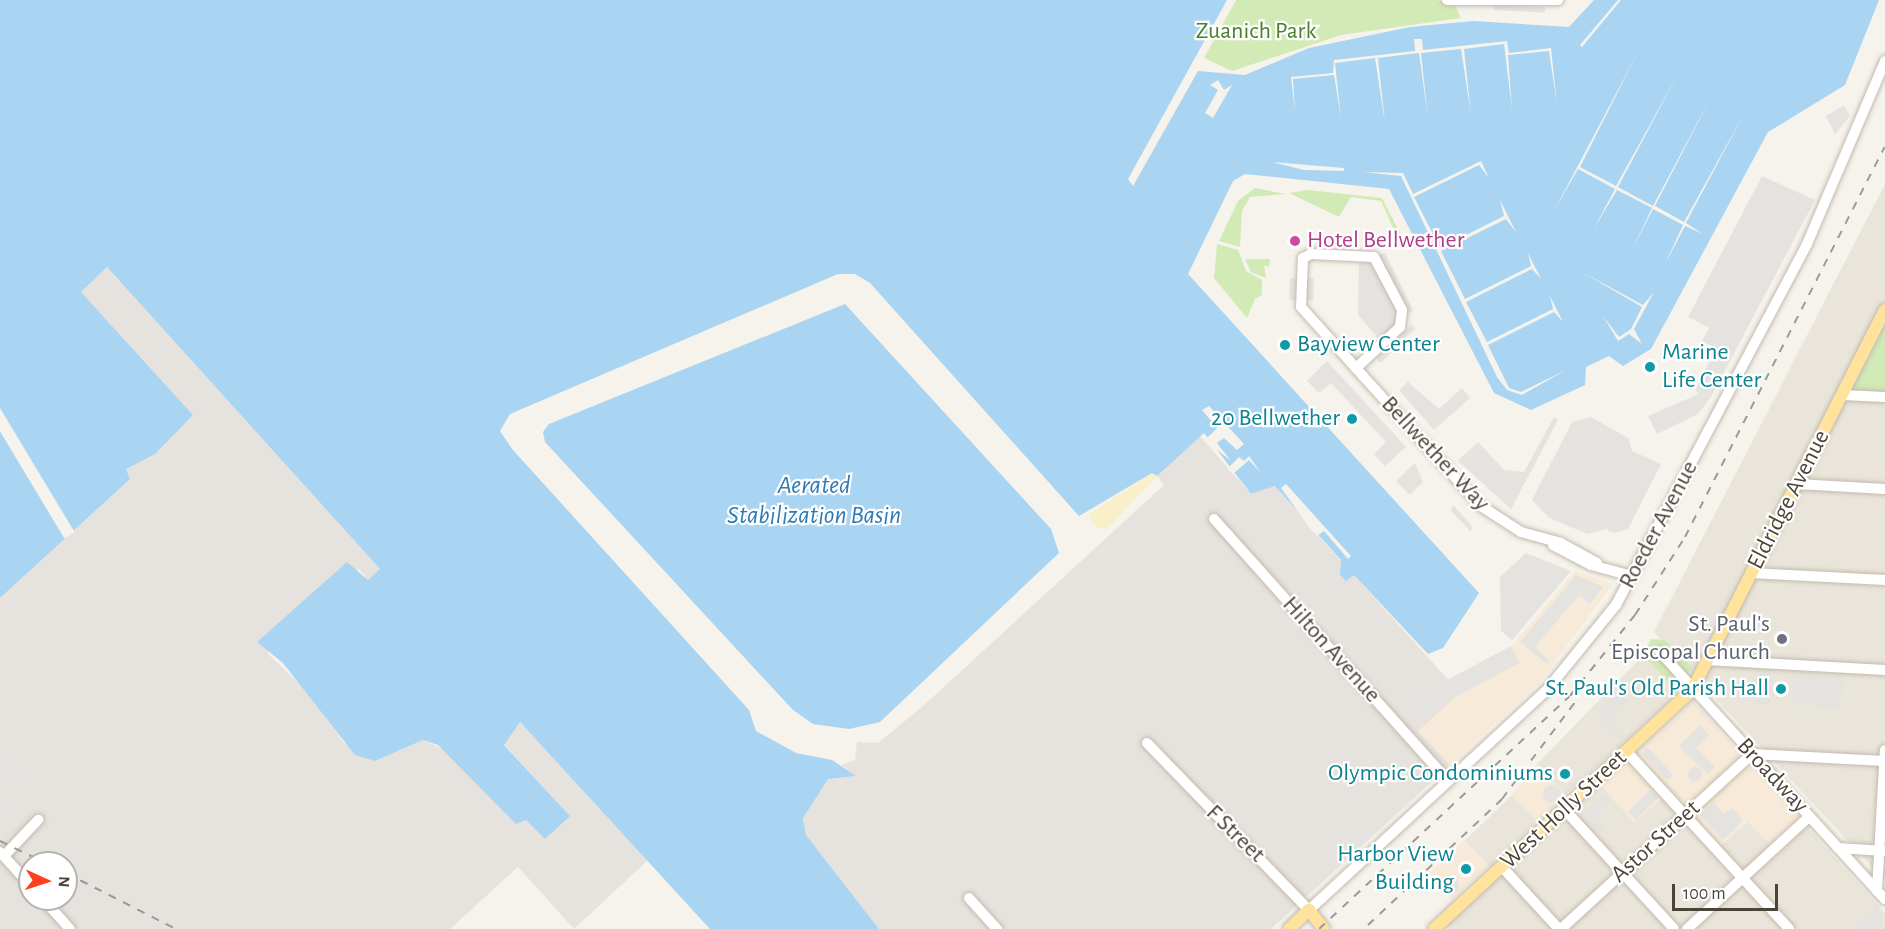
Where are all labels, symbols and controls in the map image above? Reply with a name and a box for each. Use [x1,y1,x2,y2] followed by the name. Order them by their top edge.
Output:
[1196,18,1316,46] park label: Zuanich Park
[1307,227,1464,255] place label: Hotel Bellwether
[1288,234,1302,248] marker: Hotel Bellwether
[1297,331,1440,359] place label: Bayview Center
[1278,338,1292,352] marker: Bayview Center
[1662,339,1761,395] place label: Marine Life Center
[1643,360,1657,374] marker: Marine Life Center
[1375,391,1495,517] street label: Bellwether Way
[1211,405,1340,433] place label: 20 Bellwether
[1345,412,1359,426] marker: 20 Bellwether
[1742,425,1836,575] street label: Eldridge Avenue
[1613,456,1705,594] street label: Roeder Avenue
[727,470,901,532] water label: Aerated Stabilization Basin
[1276,591,1386,709] street label: Hilton Avenue
[1611,611,1770,667] place label: St. Paul's Episcopal Church
[1775,632,1789,646] marker: St. Paul's Episcopal Church
[1545,675,1769,703] place label: St. Paul's Old Parish Hall
[1774,682,1788,696] marker: St. Paul's Old Parish Hall
[1730,732,1814,820] street label: Broadway
[1495,744,1633,876] street label: West Holly Street
[1328,760,1553,788] place label: Olympic Condominiums
[1558,767,1572,781] marker: Olympic Condominiums
[1606,795,1706,889] street label: Astor Street
[1200,799,1270,869] street label: F Street
[1337,841,1454,897] place label: Harbor View Building
[18,851,78,911] north arrow
[1459,862,1473,876] marker: Harbor View Building
[1675,872,1782,910] scale bar
[56,876,72,888] text: N
[1683,885,1726,903] text: 100 m

